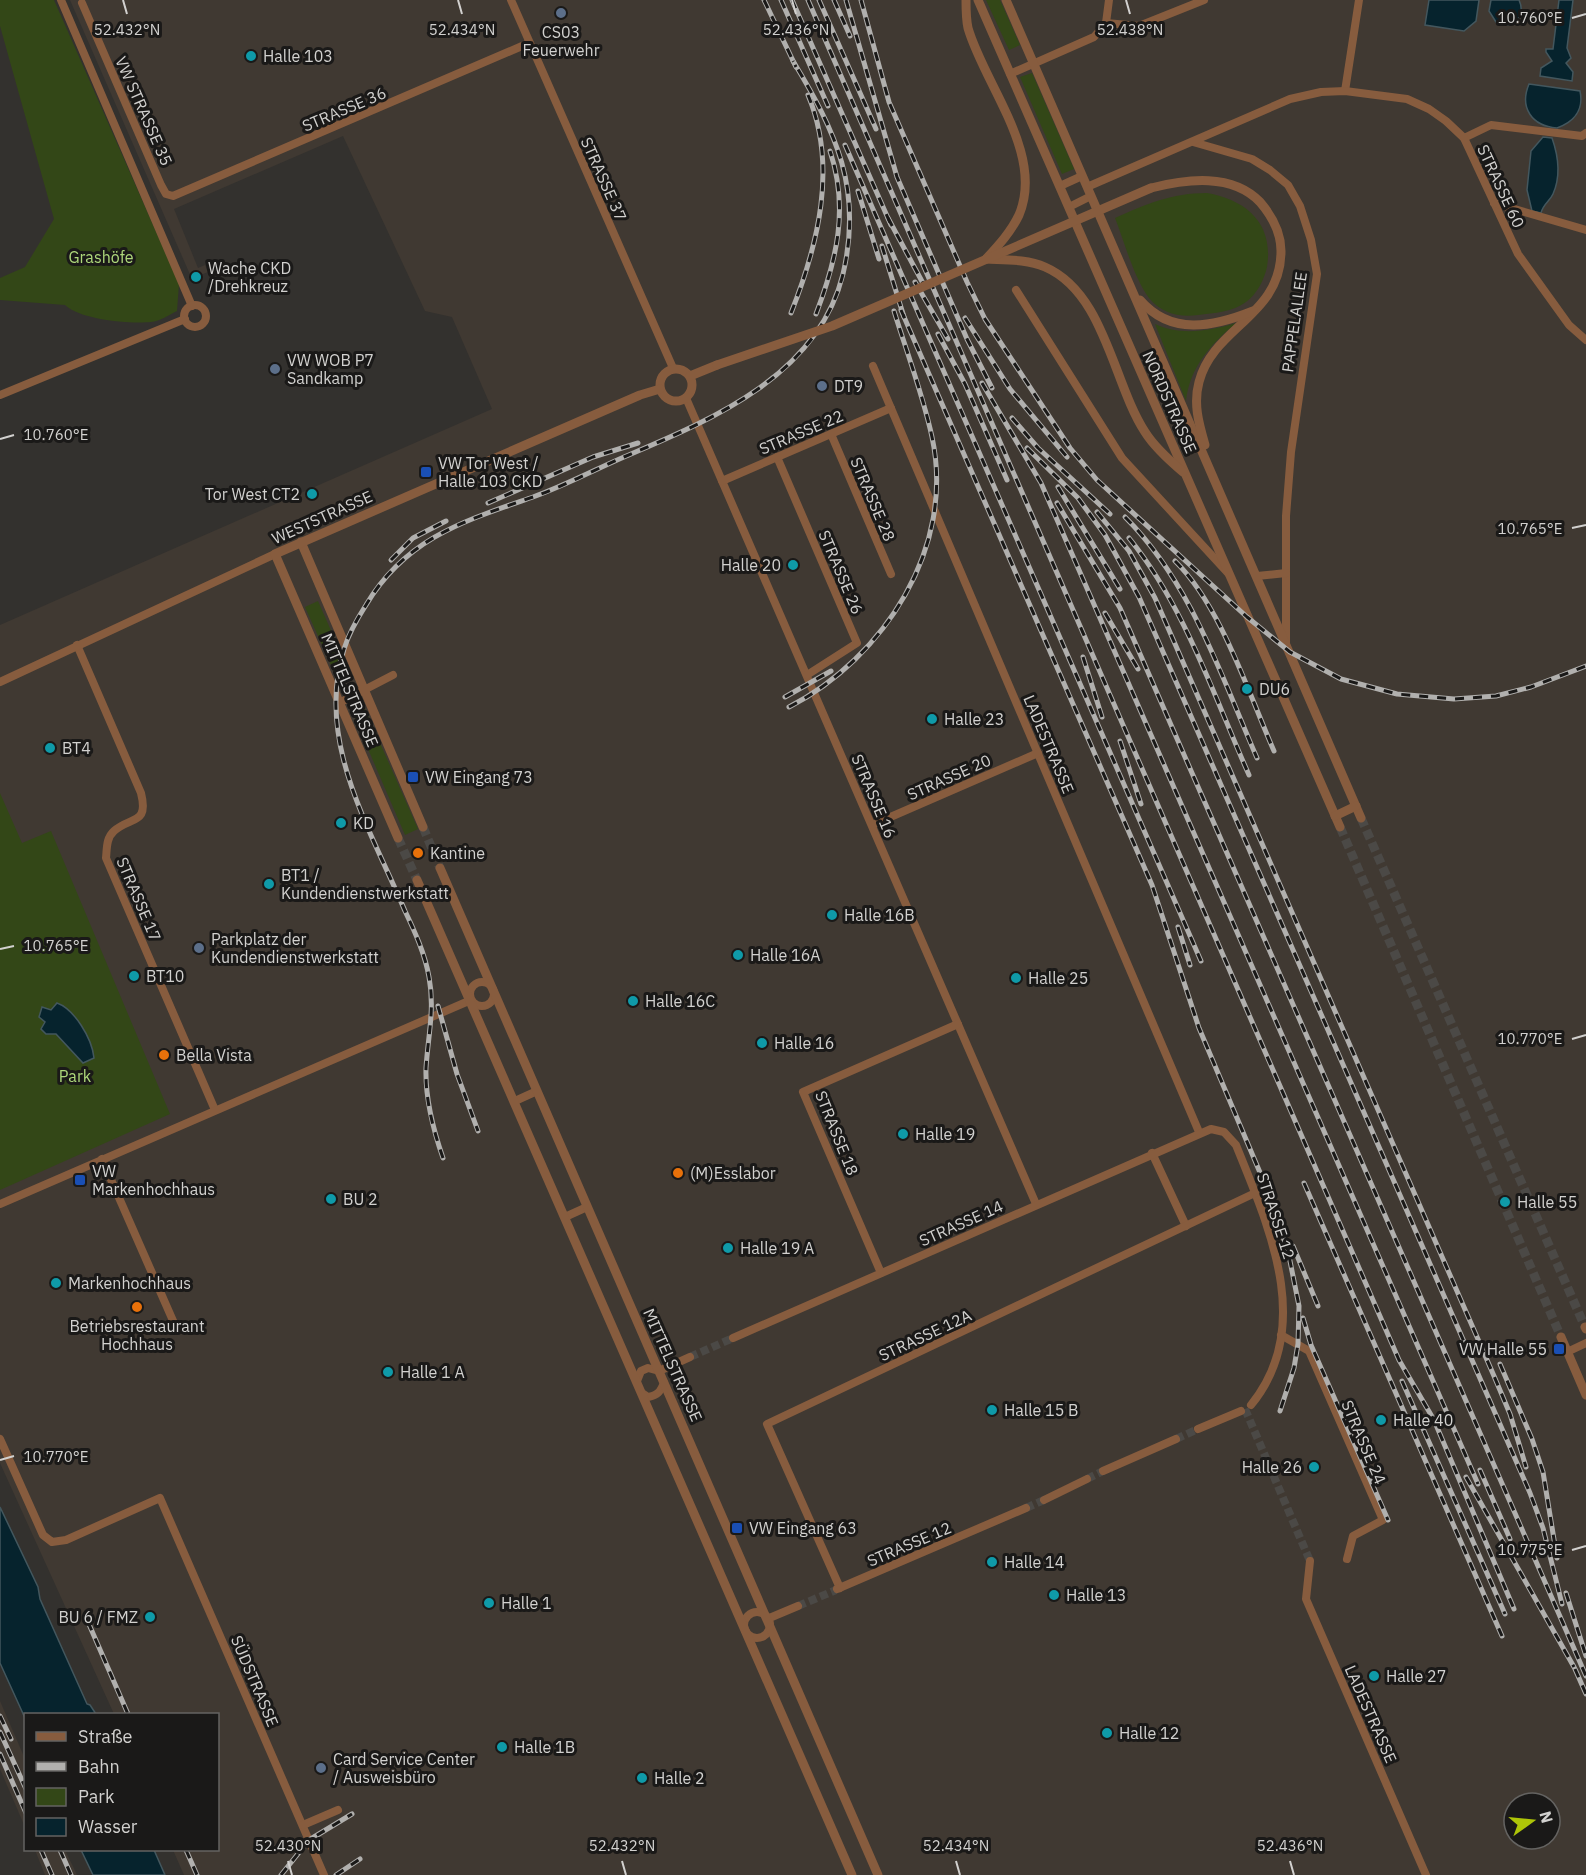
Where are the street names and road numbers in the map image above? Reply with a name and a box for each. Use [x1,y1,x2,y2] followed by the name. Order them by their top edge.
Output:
[111,53,177,169] street label: VW STRASSE 35
[299,82,389,136] street label: STRASSE 36
[577,134,631,224] street label: STRASSE 37
[1473,141,1529,231] street label: STRASSE 60
[1277,270,1311,374] street label: PAPPELALLEE
[1138,348,1202,456] street label: NORDSTRASSE
[756,405,846,459] street label: STRASSE 22
[846,454,900,544] street label: STRASSE 28
[269,486,375,548] street label: WESTSTRASSE
[814,527,868,617] street label: STRASSE 26
[317,630,383,750] street label: MITTELSTRASSE
[1019,692,1079,796] street label: LADESTRASSE
[904,750,994,804] street label: STRASSE 20
[847,751,901,841] street label: STRASSE 16
[112,854,166,944] street label: STRASSE 17
[811,1088,863,1178] street label: STRASSE 18
[1253,1170,1299,1262] street label: STRASSE 12
[916,1196,1006,1250] street label: STRASSE 14
[639,1305,707,1425] street label: MITTELSTRASSE
[876,1305,974,1365] street label: STRASSE 12A
[1337,1397,1391,1487] street label: STRASSE 24
[864,1517,954,1571] street label: STRASSE 12
[227,1632,283,1730] street label: SÜDSTRASSE
[1340,1662,1402,1766] street label: LADESTRASSE

